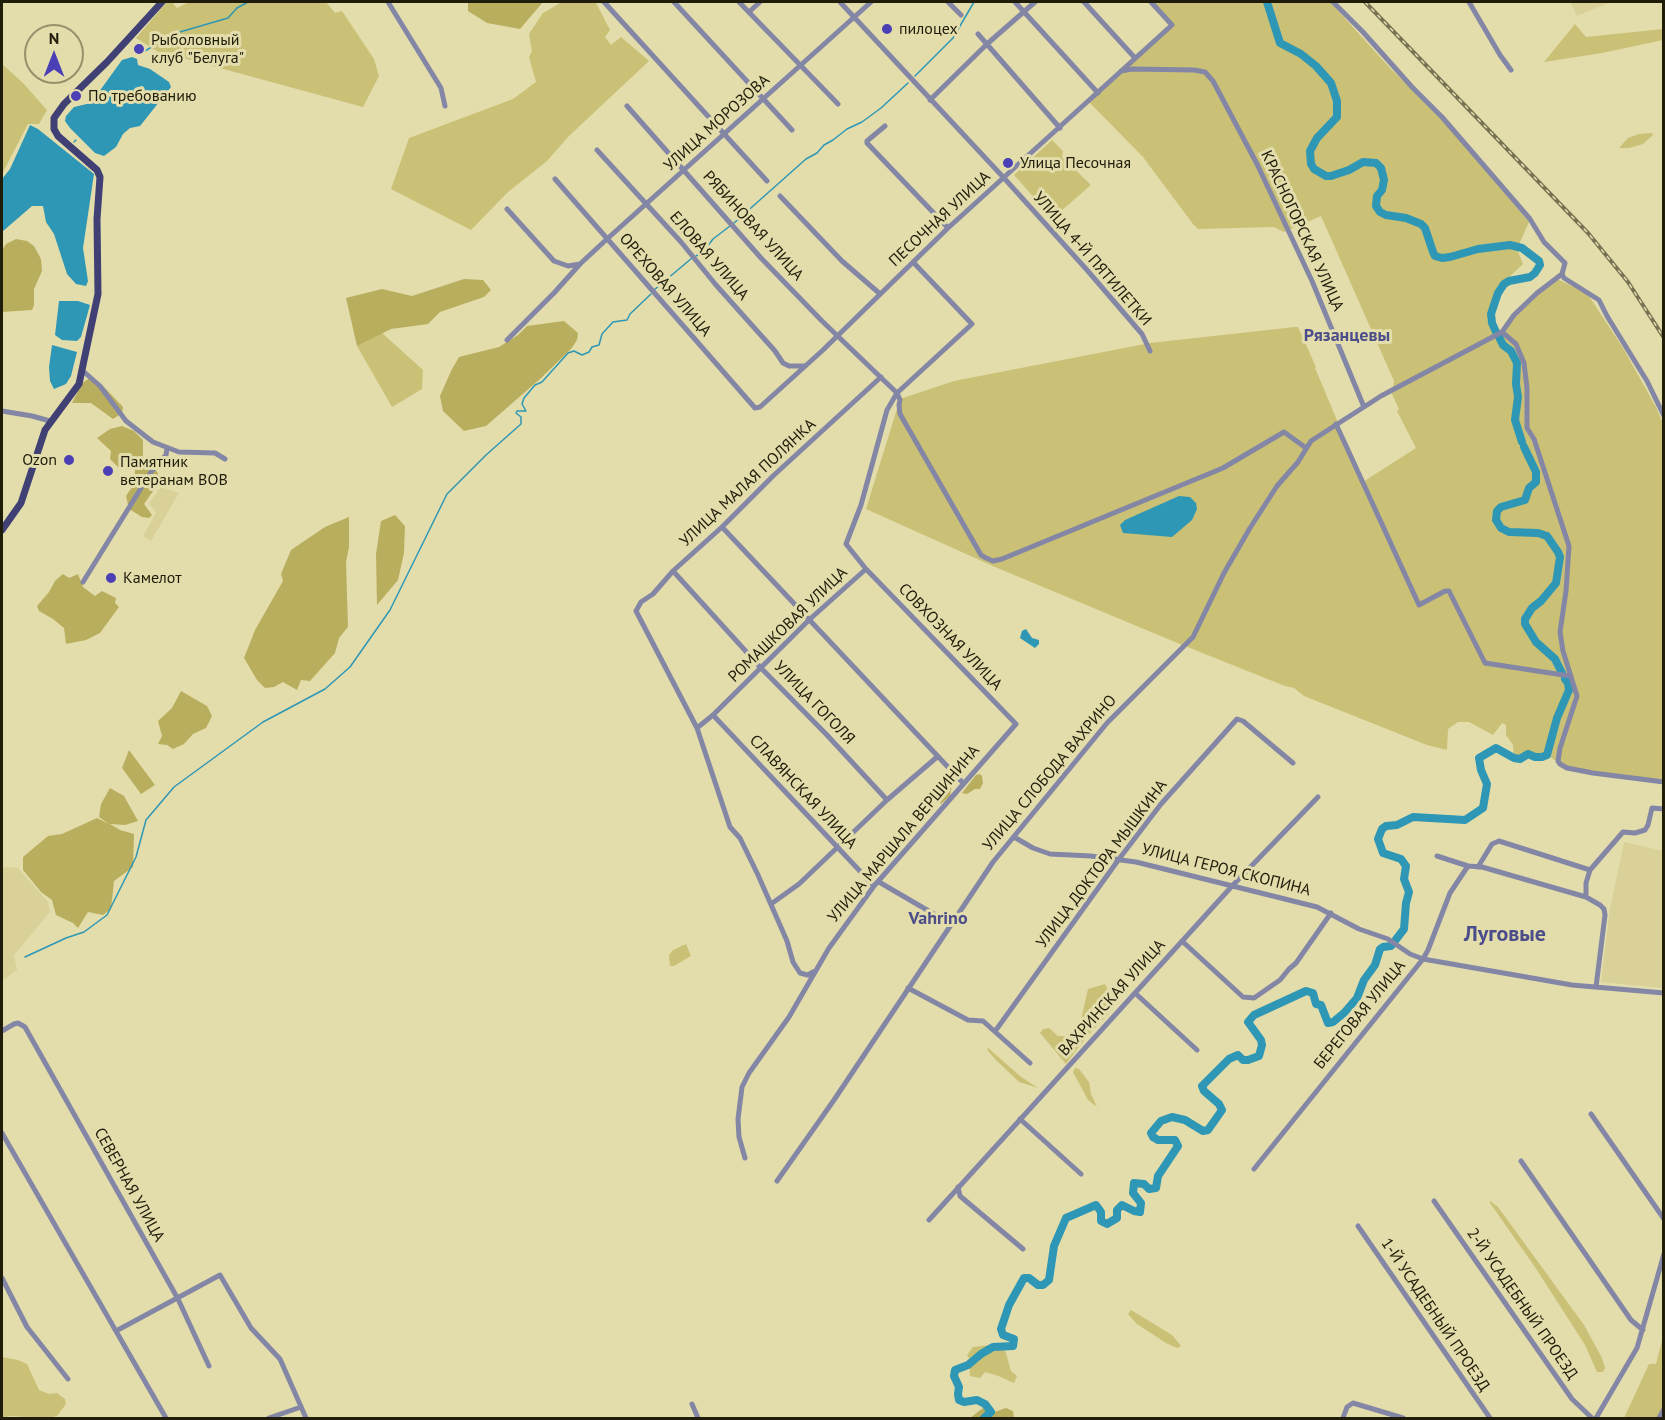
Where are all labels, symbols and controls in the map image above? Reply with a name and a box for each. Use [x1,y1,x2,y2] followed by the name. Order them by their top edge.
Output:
[899,19,958,39] place label: пилоцех
[880,22,894,36] marker: пилоцех
[24,24,84,84] north arrow
[49,28,59,48] text: N
[151,30,244,68] place label: Рыболовный клуб "Белуга"
[132,42,146,56] marker: Рыболовный клуб "Белуга"
[660,71,774,175] street label: УЛИЦА МОРОЗОВА
[88,86,196,106] place label: По требованию
[69,89,83,103] marker: По требованию
[1256,148,1348,314] street label: КРАСНОГОРСКАЯ УЛИЦА
[1020,153,1131,173] place label: Улица Песочная
[1001,156,1015,170] marker: Улица Песочная
[699,167,807,285] street label: РЯБИНОВАЯ УЛИЦА
[885,167,995,271] street label: ПЕСОЧНАЯ УЛИЦА
[1029,188,1155,330] street label: УЛИЦА 4-Й ПЯТИЛЕТКИ
[665,208,753,304] street label: ЕЛОВАЯ УЛИЦА
[615,229,715,341] street label: ОРЕХОВАЯ УЛИЦА
[1304,325,1390,347] district label: Рязанцевы
[676,415,820,551] street label: УЛИЦА МАЛАЯ ПОЛЯНКА
[22,450,57,470] place label: Ozon
[120,452,228,490] place label: Памятник ветеранам ВОВ
[62,453,76,467] marker: Ozon
[101,464,115,478] marker: Памятник ветеранам ВОВ
[725,563,851,687] street label: РОМАШКОВАЯ УЛИЦА
[123,568,182,588] place label: Камелот
[104,571,118,585] marker: Камелот
[894,580,1006,694] street label: СОВХОЗНАЯ УЛИЦА
[770,657,858,749] street label: УЛИЦА ГОГОЛЯ
[979,691,1121,855] street label: УЛИЦА СЛОБОДА ВАХРИНО
[745,731,861,853] street label: СЛАВЯНСКАЯ УЛИЦА
[824,742,984,926] street label: УЛИЦА МАРШАЛА ВЕРШИНИНА
[1033,776,1171,952] street label: УЛИЦА ДОКТОРА МЫШКИНА
[1139,840,1313,900] street label: УЛИЦА ГЕРОЯ СКОПИНА
[908,908,968,930] district label: Vahrino
[1464,922,1546,948] district label: Луговые
[1055,936,1169,1060] street label: ВАХРИНСКАЯ УЛИЦА
[1310,957,1410,1073] street label: БЕРЕГОВАЯ УЛИЦА
[90,1125,168,1245] street label: СЕВЕРНАЯ УЛИЦА
[1462,1225,1582,1383] street label: 2-Й УСАДЕБНЫЙ ПРОЕЗД
[1377,1235,1493,1395] street label: 1-Й УСАДЕБНЫЙ ПРОЕЗД

